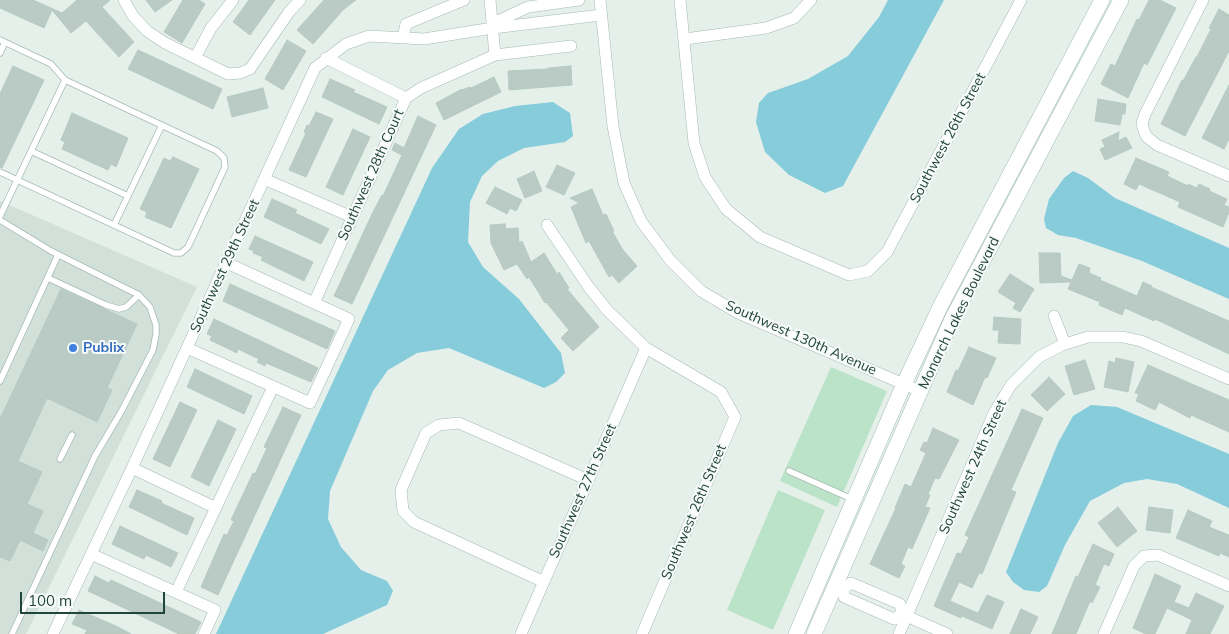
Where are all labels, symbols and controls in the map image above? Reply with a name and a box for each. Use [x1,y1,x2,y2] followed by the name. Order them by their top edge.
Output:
[906,70,990,206] street label: Southwest 26th Street
[334,107,408,243] street label: Southwest 28th Court
[187,197,263,335] street label: Southwest 29th Street
[915,234,1003,392] street label: Monarch Lakes Boulevard
[723,297,879,379] street label: Southwest 130th Avenue
[83,340,124,356] place label: Publix
[67,342,79,354] marker: Publix
[936,397,1010,537] street label: Southwest 24th Street
[546,421,620,561] street label: Southwest 27th Street
[658,442,730,582] street label: Southwest 26th Street
[22,582,168,614] scale bar
[28,591,72,610] text: 100 m

